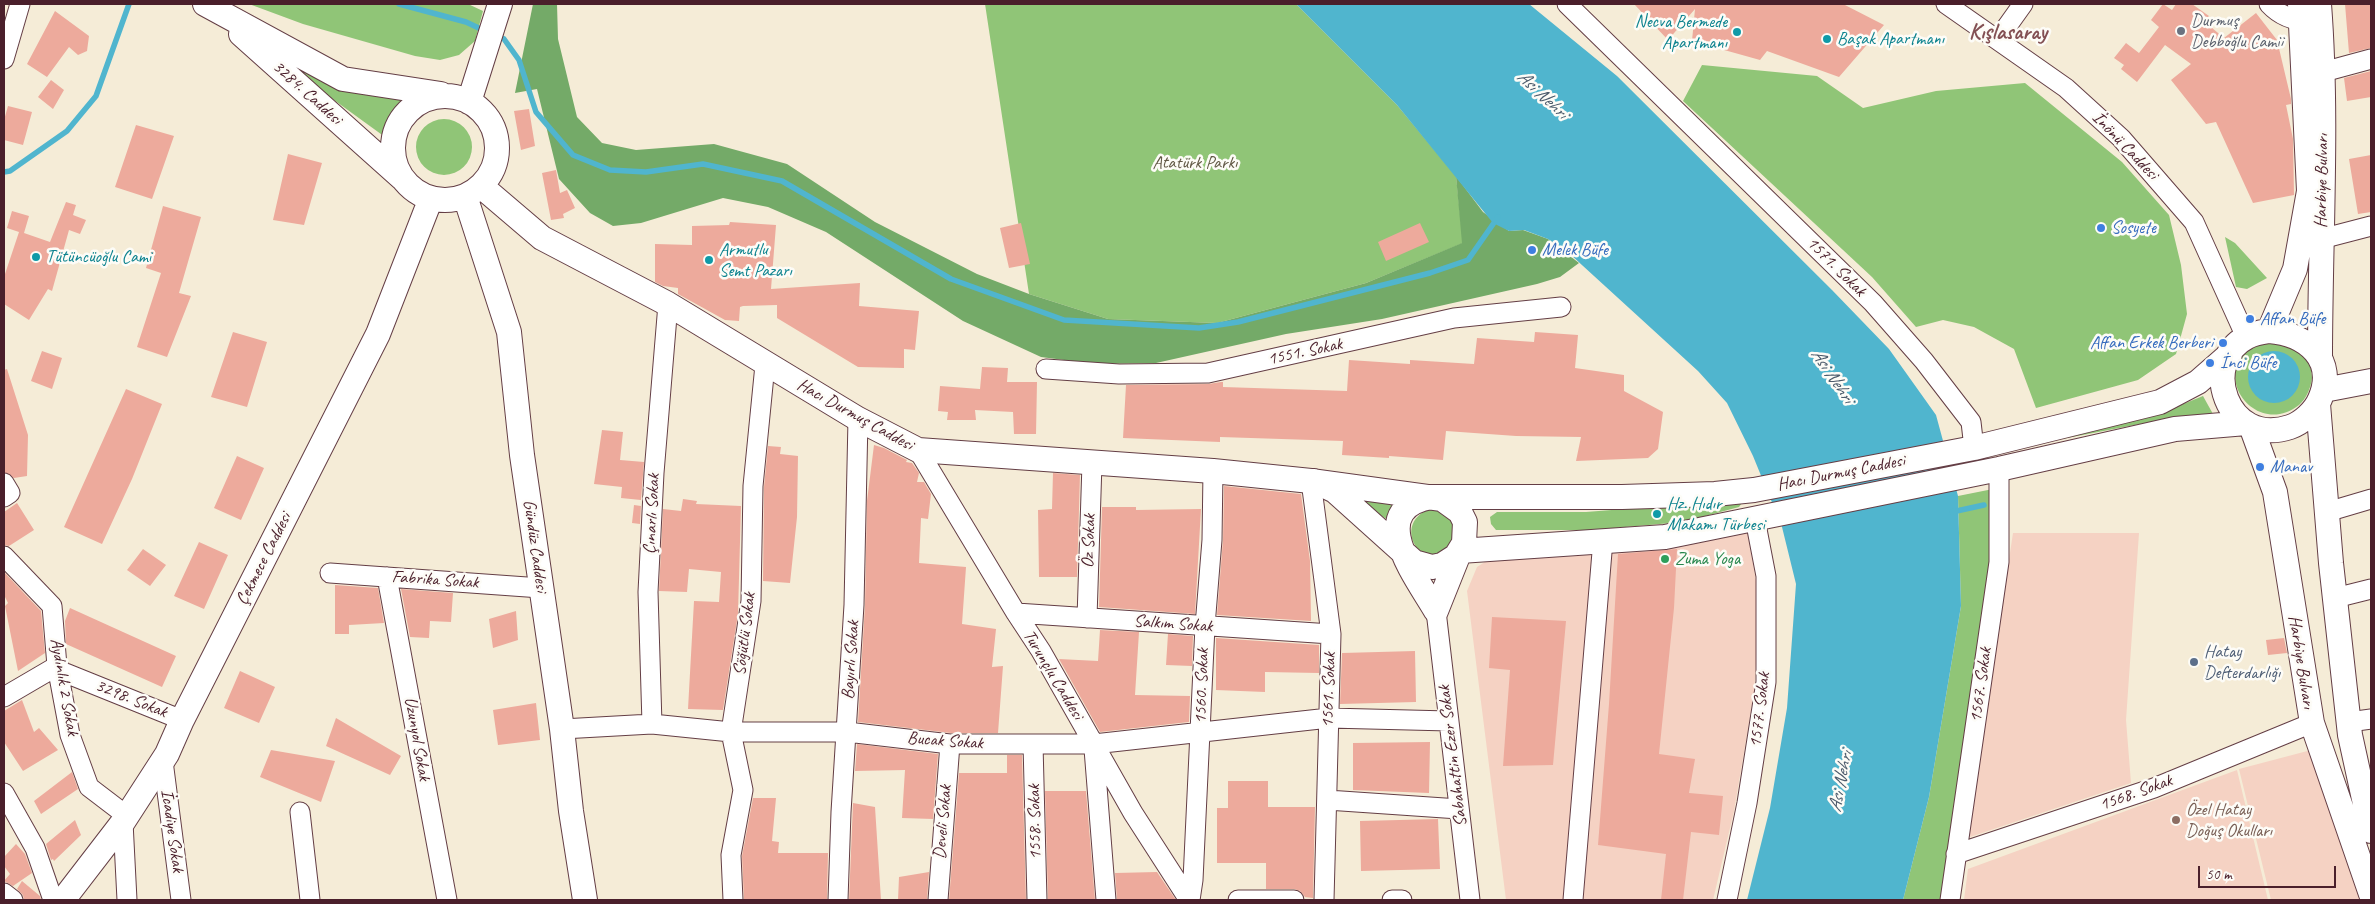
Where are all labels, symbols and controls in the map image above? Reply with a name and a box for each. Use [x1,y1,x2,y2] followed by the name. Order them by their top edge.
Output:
[2191,10,2283,52] place label: Durmuş Debboğlu Camii
[1635,11,1727,54] place label: Necva Bermede Apartmanı
[1969,20,2047,46] district label: Kışlasaray
[2175,25,2187,37] marker: Durmuş Debboğlu Camii
[1731,26,1743,38] marker: Necva Bermede Apartmanı
[1837,28,1944,50] place label: Başak Apartmanı
[1821,33,1833,45] marker: Başak Apartmanı
[268,56,346,130] street label: 3284. Caddesi
[1512,66,1572,124] water label: Asi Nehri
[2087,107,2163,185] street label: İnönü Caddesi
[2310,134,2334,228] street label: Harbiye Bulvarı
[1153,152,1237,174] park label: Atatürk Parkı
[2111,217,2156,239] place label: Sosyete
[2095,222,2107,234] marker: Sosyete
[1802,233,1870,301] street label: 1571. Sokak
[719,239,792,282] place label: Armutlu Semt Pazarı
[1542,239,1608,261] place label: Melek Büfe
[1526,244,1538,256] marker: Melek Büfe
[46,246,151,268] place label: Tütüncüoğlu Cami
[30,251,42,263] marker: Tütüncüoğlu Cami
[703,254,715,266] marker: Armutlu Semt Pazarı
[2260,308,2325,330] place label: Affan Büfe
[2244,313,2256,325] marker: Affan Büfe
[2090,332,2213,354] place label: Affan Erkek Berberi
[1266,334,1344,370] street label: 1551. Sokak
[2217,337,2229,349] marker: Affan Erkek Berberi
[1806,344,1858,408] water label: Asi Nehri
[2220,352,2276,374] place label: İnci Büfe
[2204,357,2216,369] marker: İnci Büfe
[793,374,917,456] street label: Hacı Durmuş Caddesi
[1775,450,1907,496] street label: Hacı Durmuş Caddesi
[2270,456,2312,478] place label: Manav
[2254,461,2266,473] marker: Manav
[639,473,665,555] street label: Çınarlı Sokak
[1667,493,1765,536] place label: Hz. Hıdır Makamı Türbesi
[518,498,552,594] street label: Gündüz Caddesi
[1651,508,1663,520] marker: Hz. Hıdır Makamı Türbesi
[232,509,296,609] street label: Çekmece Caddesi
[1077,514,1101,568] street label: Öz Sokak
[1675,548,1740,570] place label: Zuma Yoga
[1659,553,1671,565] marker: Zuma Yoga
[391,566,479,594] street label: Fabrika Sokak
[729,591,761,677] street label: Söğütlü Sokak
[1133,610,1213,638] street label: Salkım Sokak
[2283,614,2319,710] street label: Harbiye Bulvarı
[837,620,865,700] street label: Bayırlı Sokak
[1018,626,1088,724] street label: Turunçlu Caddesi
[45,637,83,737] street label: Aydınlık 2 Sokak
[2204,641,2280,684] place label: Hatay Defterdarlığı
[1965,646,1997,724] street label: 1567. Sokak
[1190,648,1214,724] street label: 1560. Sokak
[1317,652,1341,728] street label: 1561. Sokak
[2188,656,2200,668] marker: Hatay Defterdarlığı
[1745,671,1775,749] street label: 1577. Sokak
[92,675,170,723] street label: 3298. Sokak
[1434,684,1472,828] street label: Sabahattin Ezer Sokak
[399,695,435,783] street label: Uzunyol Sokak
[906,728,984,754] street label: Bucak Sokak
[1824,750,1858,814] water label: Asi Nehri
[2097,770,2175,816] street label: 1568. Sokak
[929,784,957,860] street label: Develi Sokak
[1024,784,1046,860] street label: 1558. Sokak
[155,788,189,874] street label: İcadiye Sokak
[2186,799,2272,842] place label: Özel Hatay Doğuş Okulları
[2170,814,2182,826] marker: Özel Hatay Doğuş Okulları
[2200,856,2338,888] scale bar
[2206,865,2232,884] text: 50 m

